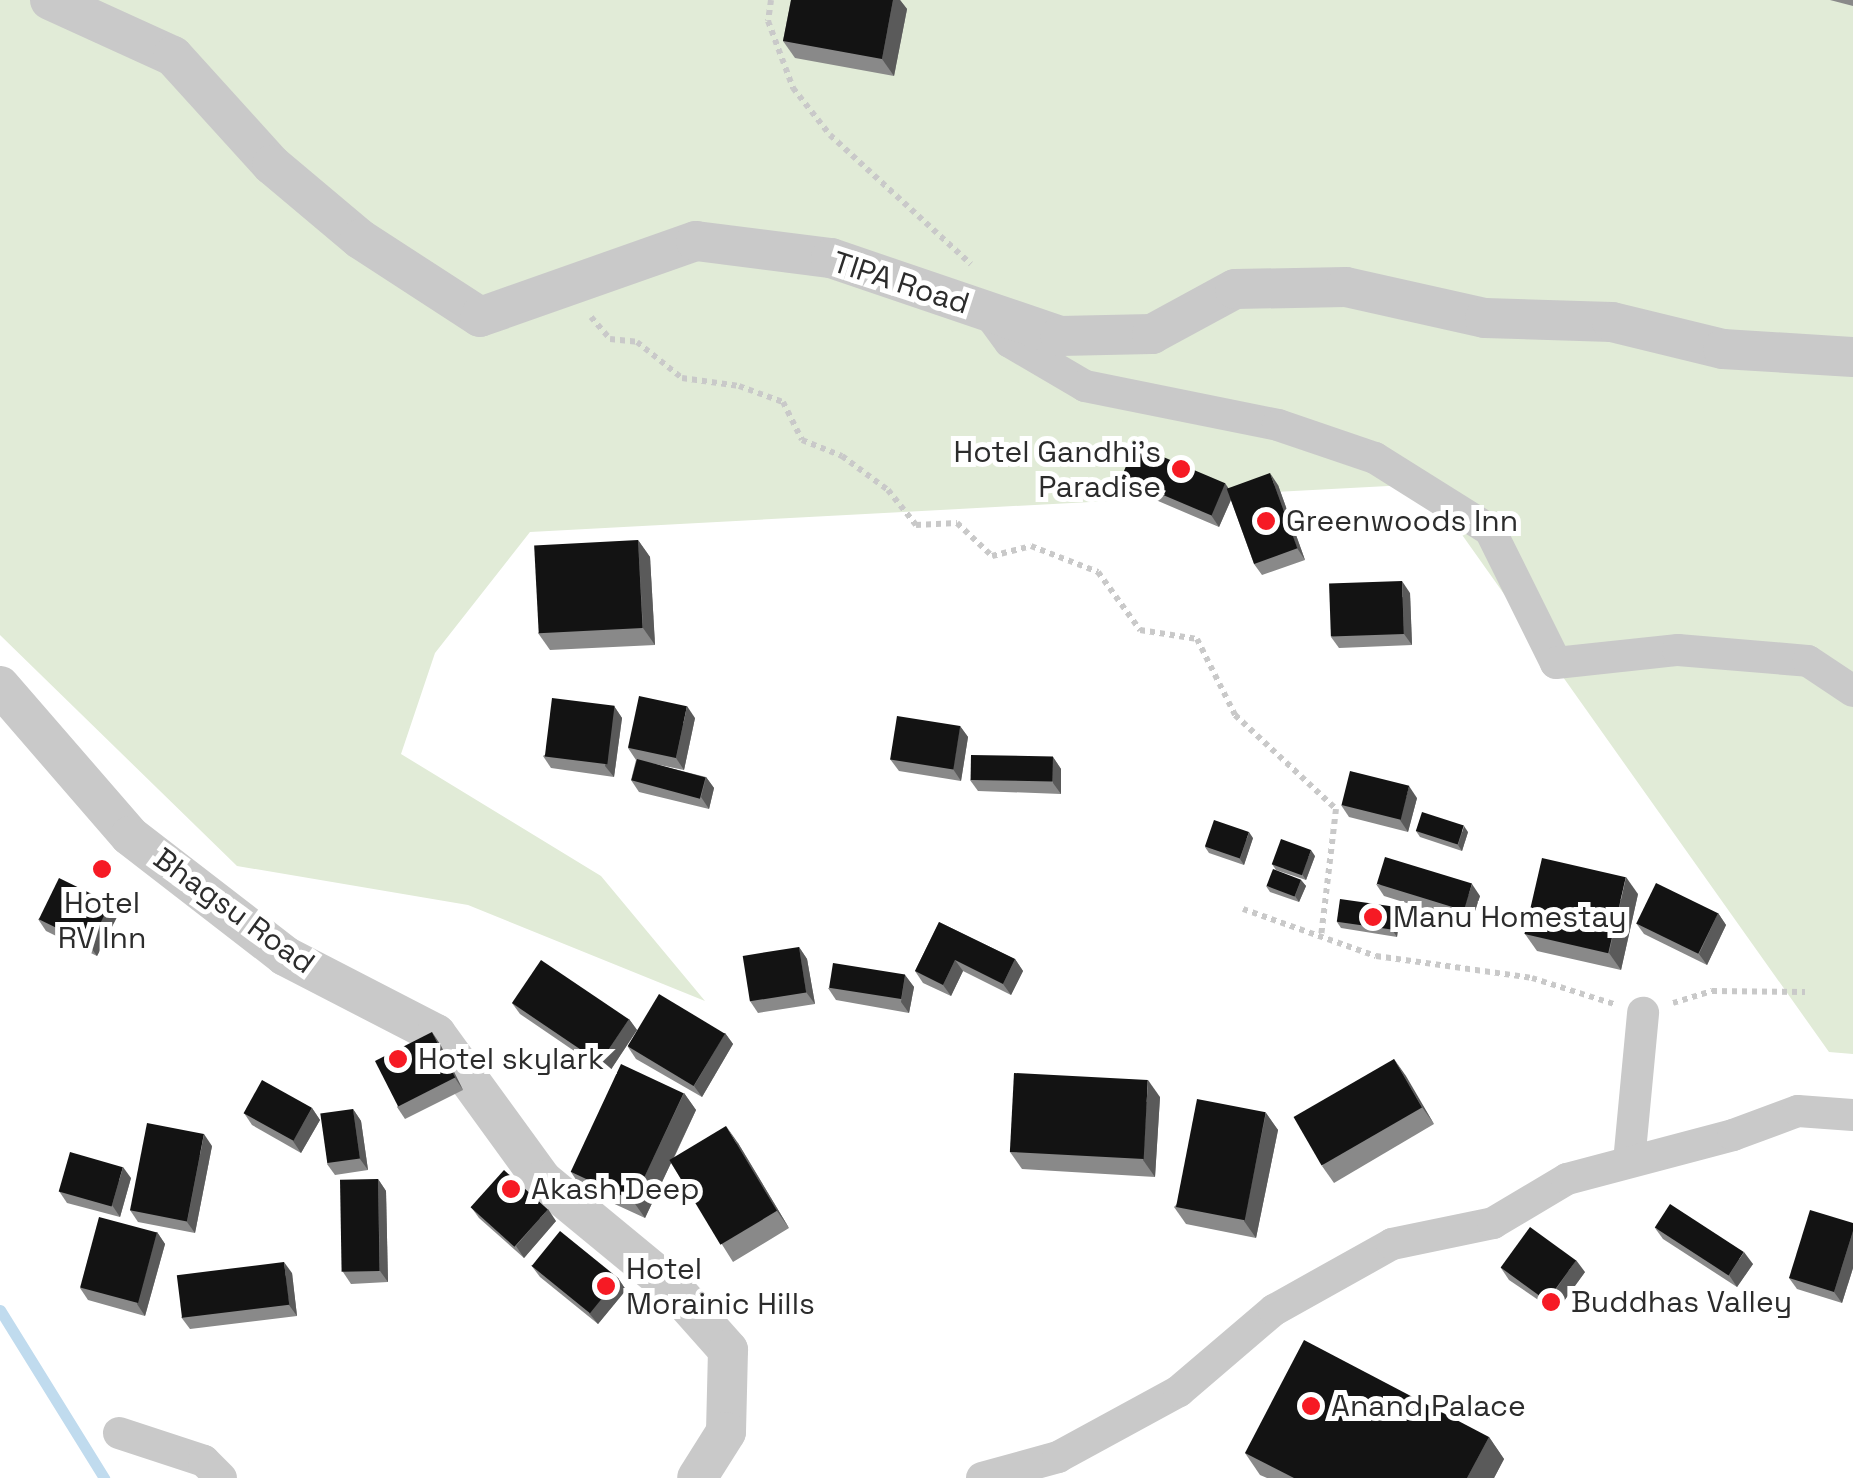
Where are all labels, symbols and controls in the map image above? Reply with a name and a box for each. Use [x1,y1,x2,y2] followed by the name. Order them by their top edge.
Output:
[828,244,974,322] street label: TIPA Road
[954,434,1161,504] place label: Hotel Gandhi's Paradise
[1170,458,1192,480] marker: Hotel Gandhi's Paradise
[1286,503,1518,539] place label: Greenwoods Inn
[1255,510,1277,532] marker: Greenwoods Inn
[147,841,321,981] street label: Bhagsu Road
[91,858,113,880] marker: Hotel RV Inn
[58,885,146,956] place label: Hotel RV Inn
[1393,899,1627,935] place label: Manu Homestay
[1362,906,1384,928] marker: Manu Homestay
[418,1041,604,1077] place label: Hotel skylark
[387,1048,409,1070] marker: Hotel skylark
[531,1171,699,1207] place label: Akash Deep
[500,1178,522,1200] marker: Akash Deep
[626,1251,815,1322] place label: Hotel Morainic Hills
[595,1275,617,1297] marker: Hotel Morainic Hills
[1571,1284,1792,1320] place label: Buddhas Valley
[1540,1291,1562,1313] marker: Buddhas Valley
[1331,1388,1526,1424] place label: Anand Palace
[1300,1395,1322,1417] marker: Anand Palace

